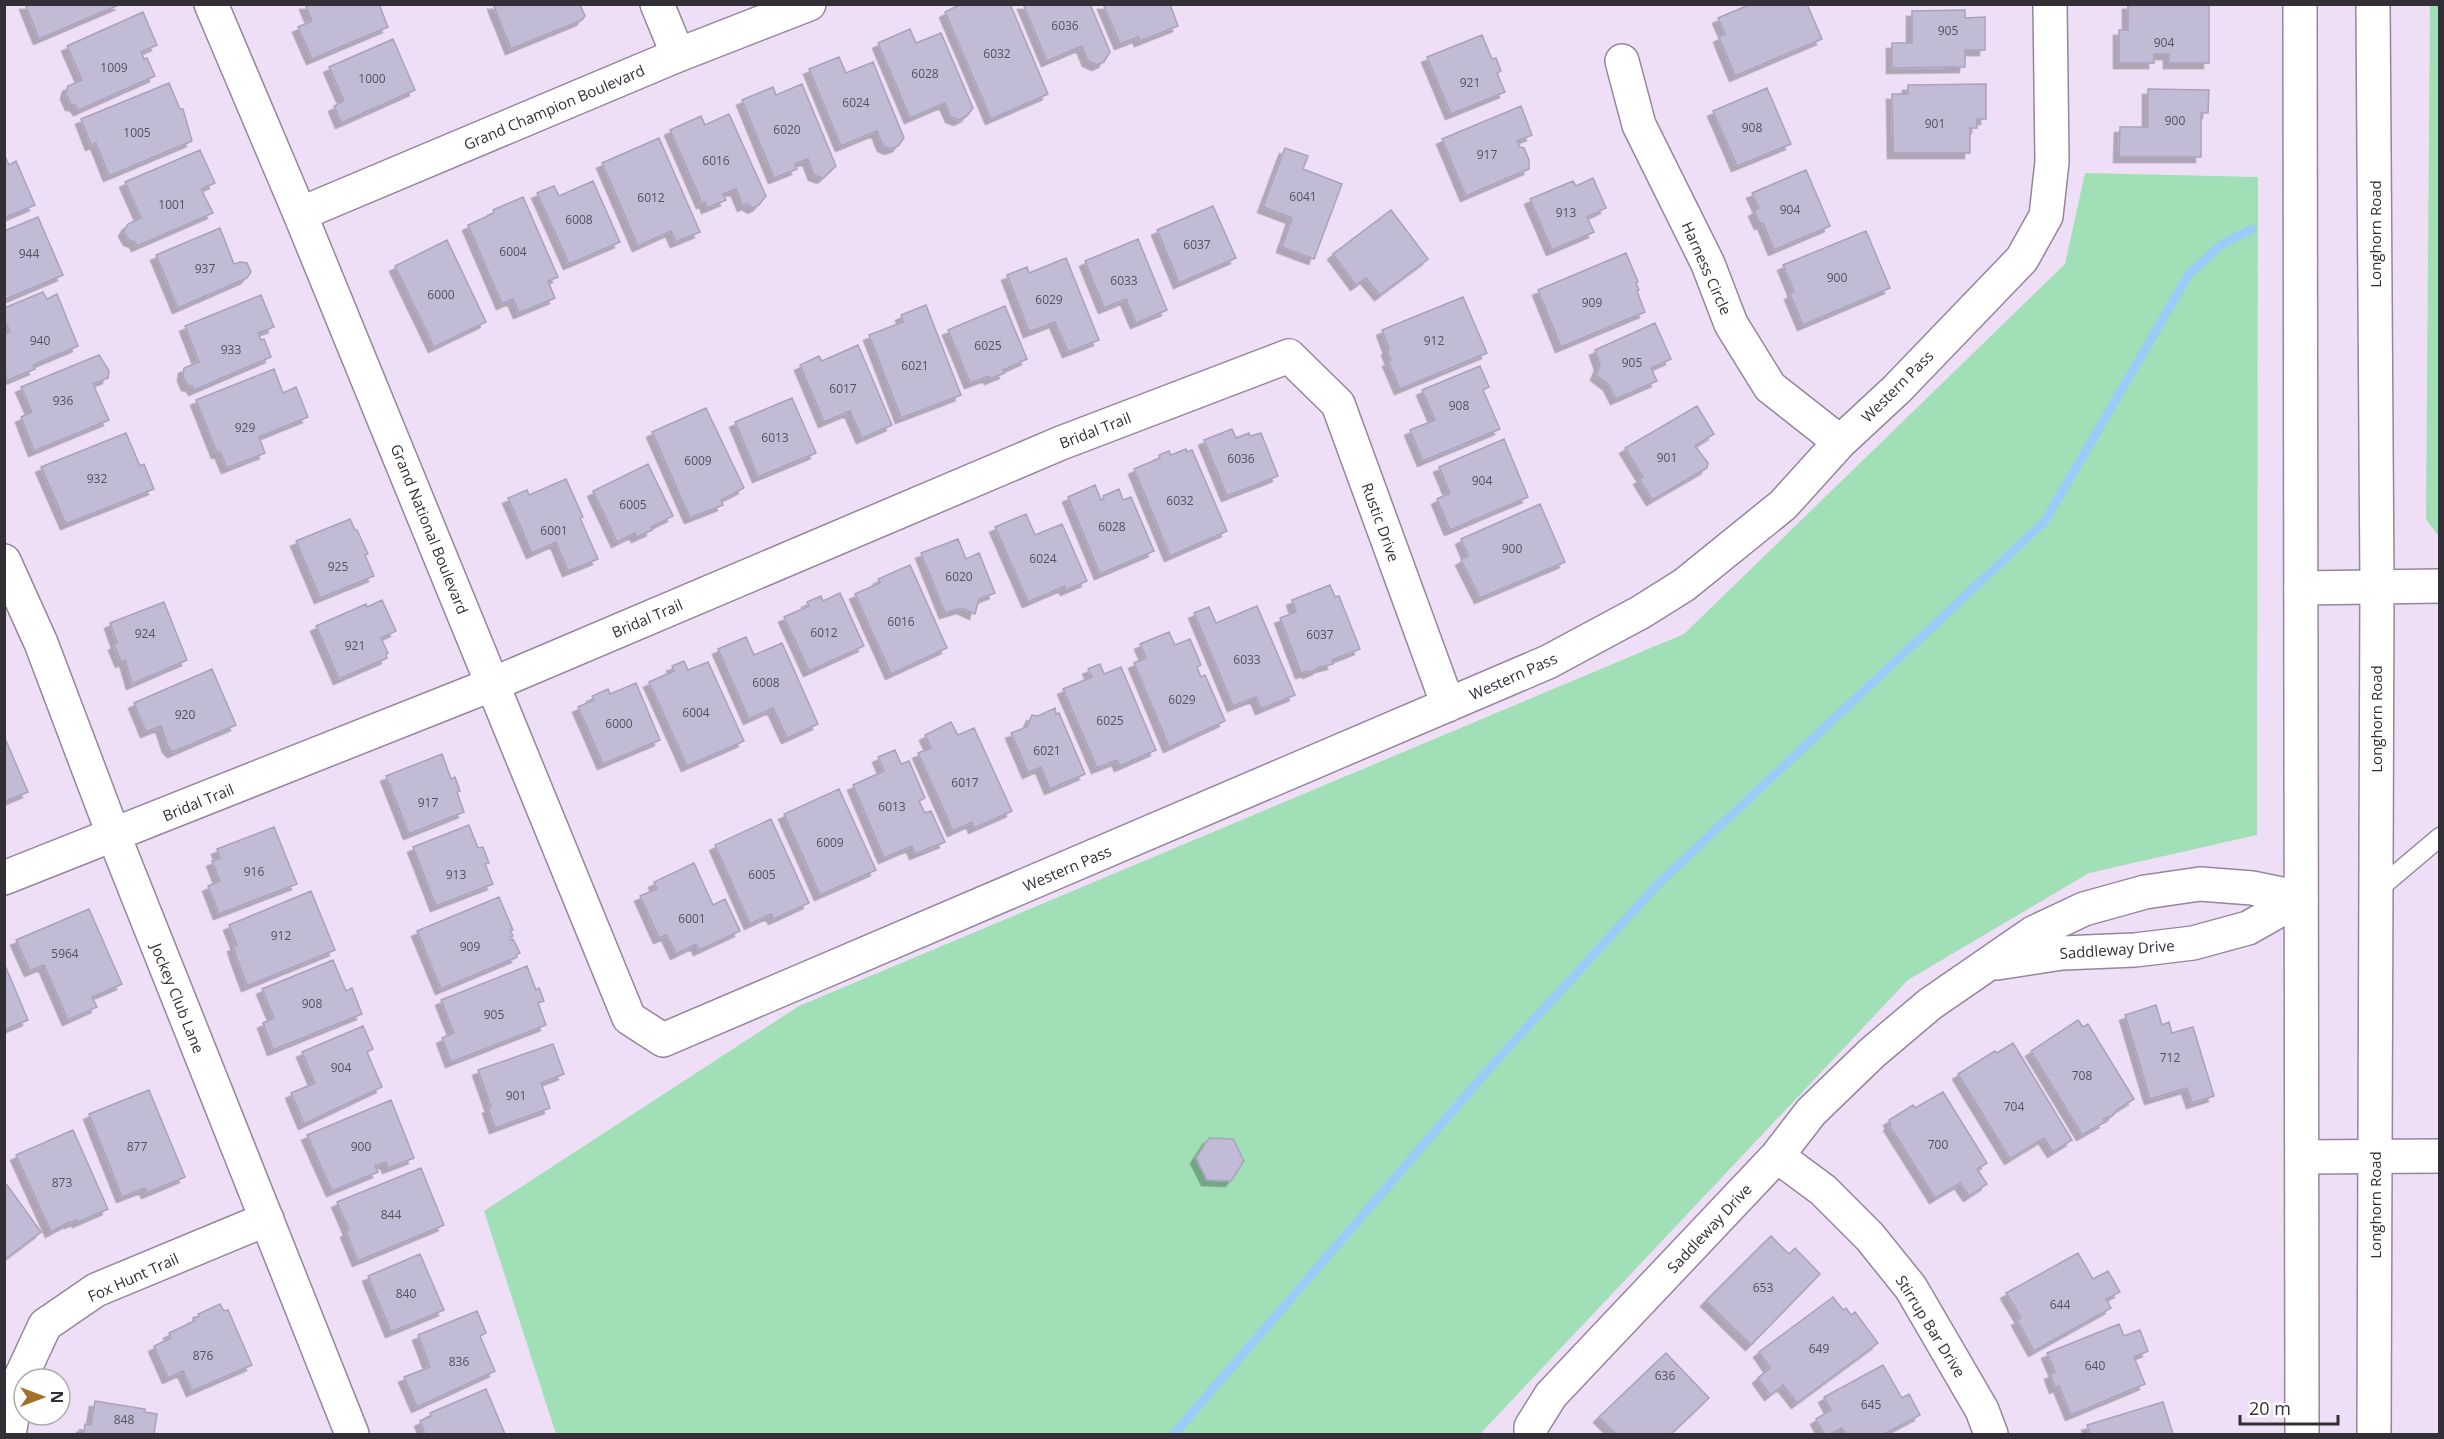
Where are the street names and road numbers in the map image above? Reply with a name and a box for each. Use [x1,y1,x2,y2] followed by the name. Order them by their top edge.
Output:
[460,60,648,154] street label: Grand Champion Boulevard
[2365,180,2385,288] street label: Longhorn Road
[1678,218,1736,318] street label: Harness Circle
[1857,346,1937,426] street label: Western Pass
[1056,407,1134,453] street label: Bridal Trail
[387,441,473,617] street label: Grand National Boulevard
[1357,480,1405,564] street label: Rustic Drive
[609,594,685,642] street label: Bridal Trail
[1466,648,1560,704] street label: Western Pass
[2366,665,2386,773] street label: Longhorn Road
[159,779,237,825] street label: Bridal Trail
[1020,840,1114,896] street label: Western Pass
[2059,935,2175,963] street label: Saddleway Drive
[146,938,209,1056] street label: Jockey Club Lane
[2365,1151,2385,1259] street label: Longhorn Road
[1662,1179,1756,1277] street label: Saddleway Drive
[84,1248,182,1306] street label: Fox Hunt Trail
[1892,1271,1970,1381] street label: Stirrup Bar Drive

